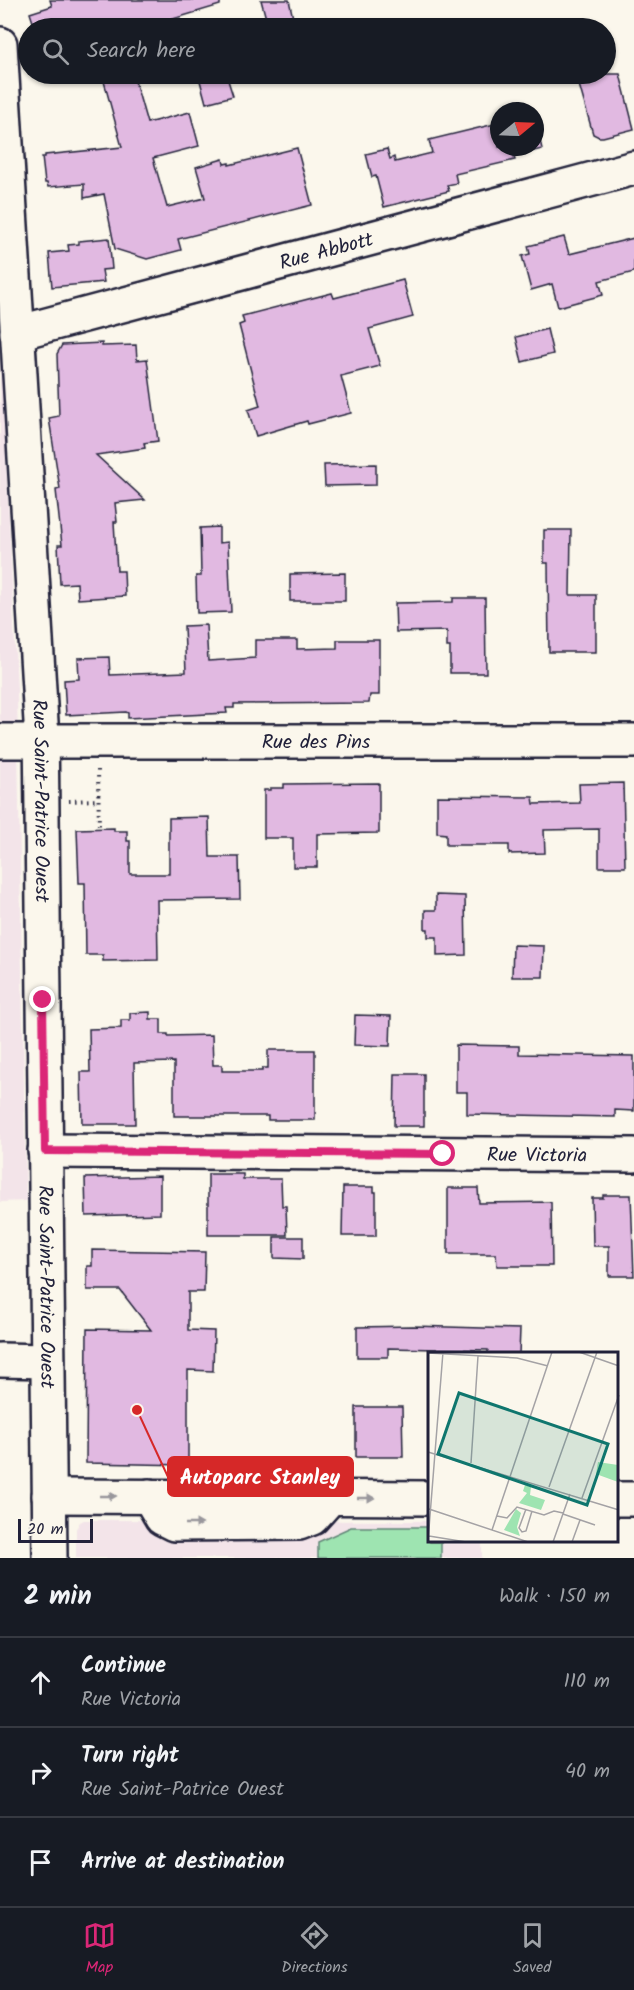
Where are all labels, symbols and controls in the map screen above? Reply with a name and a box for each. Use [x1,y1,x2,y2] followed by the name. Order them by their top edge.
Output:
[18,18,616,84] search box
[87,34,195,69] text: Search here
[39,35,72,68] icon: search
[490,102,544,156] north arrow
[276,224,377,280] street label: Rue Abbott
[22,698,57,903] street label: Rue Saint-Patrice Ouest
[262,727,371,759] street label: Rue des Pins
[29,986,55,1012] route end
[429,1140,455,1166] route start
[487,1140,587,1173] street label: Rue Victoria
[28,1185,62,1389] street label: Rue Saint-Patrice Ouest
[428,1352,619,1543] inset map
[168,1457,353,1496] callout: Autoparc Stanley
[180,1462,340,1495] text: Autoparc Stanley
[98,1491,117,1501] one-way arrow
[356,1493,375,1503] one-way arrow
[18,1516,93,1544] scale bar
[27,1517,63,1542] text: 20 m
[184,1519,203,1529] one-way arrow
[24,1576,92,1618] text: 2 min
[499,1581,610,1613] text: Walk · 150 m
[81,1649,166,1684] text: Continue
[24,1666,57,1699] icon: ahead
[564,1666,610,1698] text: 110 m
[81,1684,181,1716] text: Rue Victoria
[81,1739,179,1774] text: Turn right
[24,1756,57,1789] icon: right
[565,1756,610,1788] text: 40 m
[81,1774,284,1806] text: Rue Saint-Patrice Ouest
[81,1845,284,1880] text: Arrive at destination
[24,1846,57,1879] icon: arrive
[83,1919,116,1980] tab: Map
[281,1919,348,1980] tab: Directions
[513,1919,551,1980] tab: Saved

